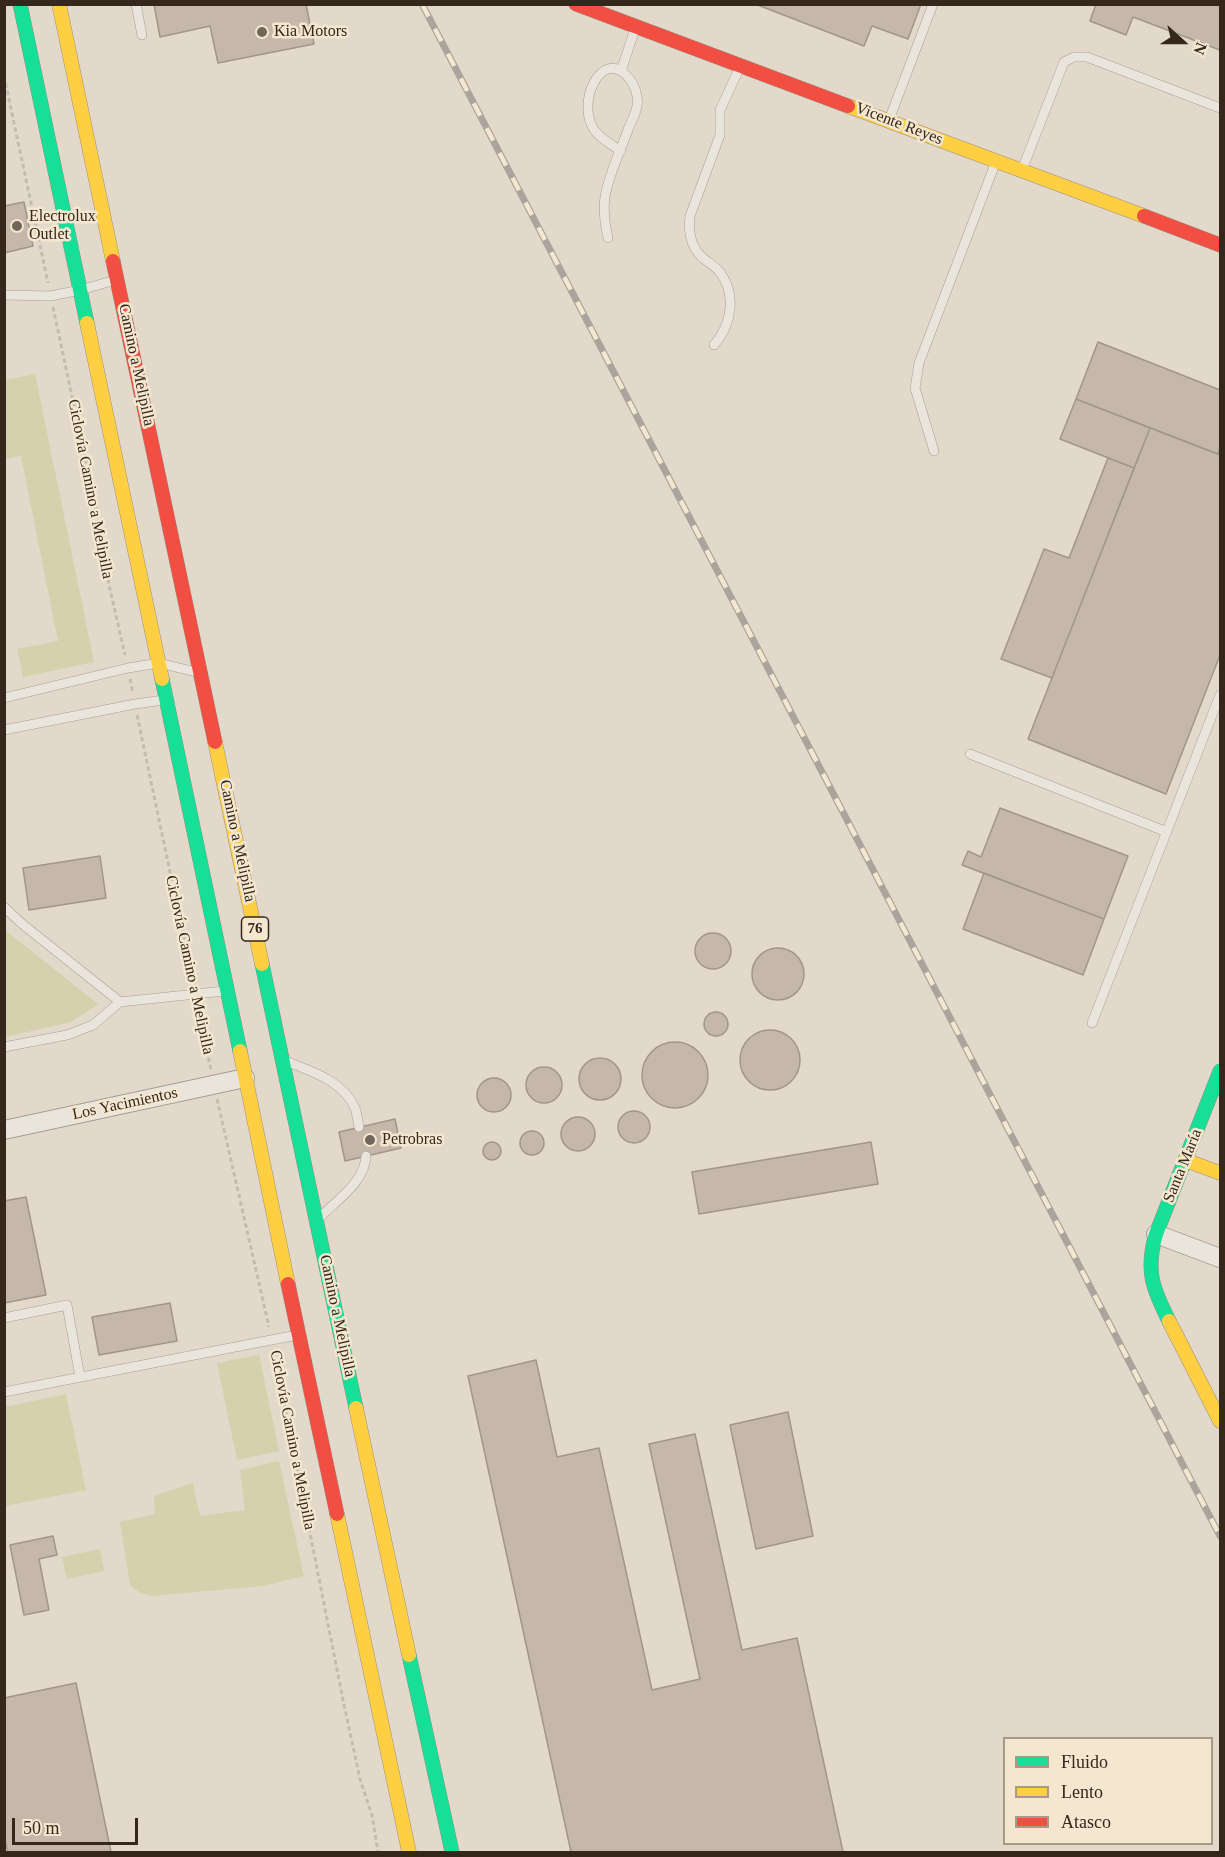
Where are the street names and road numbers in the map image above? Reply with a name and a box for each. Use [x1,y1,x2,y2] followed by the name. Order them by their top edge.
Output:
[853,99,945,149] street label: Vicente Reyes
[114,302,158,428] street label: Camino a Melipilla
[63,398,117,580] street label: Ciclovía Camino a Melipilla
[215,778,259,904] street label: Camino a Melipilla
[161,874,217,1056] street label: Ciclovía Camino a Melipilla
[242,917,268,941] road number: 76
[71,1083,179,1125] street label: Los Yacimientos
[1160,1126,1206,1206] street label: Santa María
[315,1253,359,1379] street label: Camino a Melipilla
[265,1349,319,1531] street label: Ciclovía Camino a Melipilla

